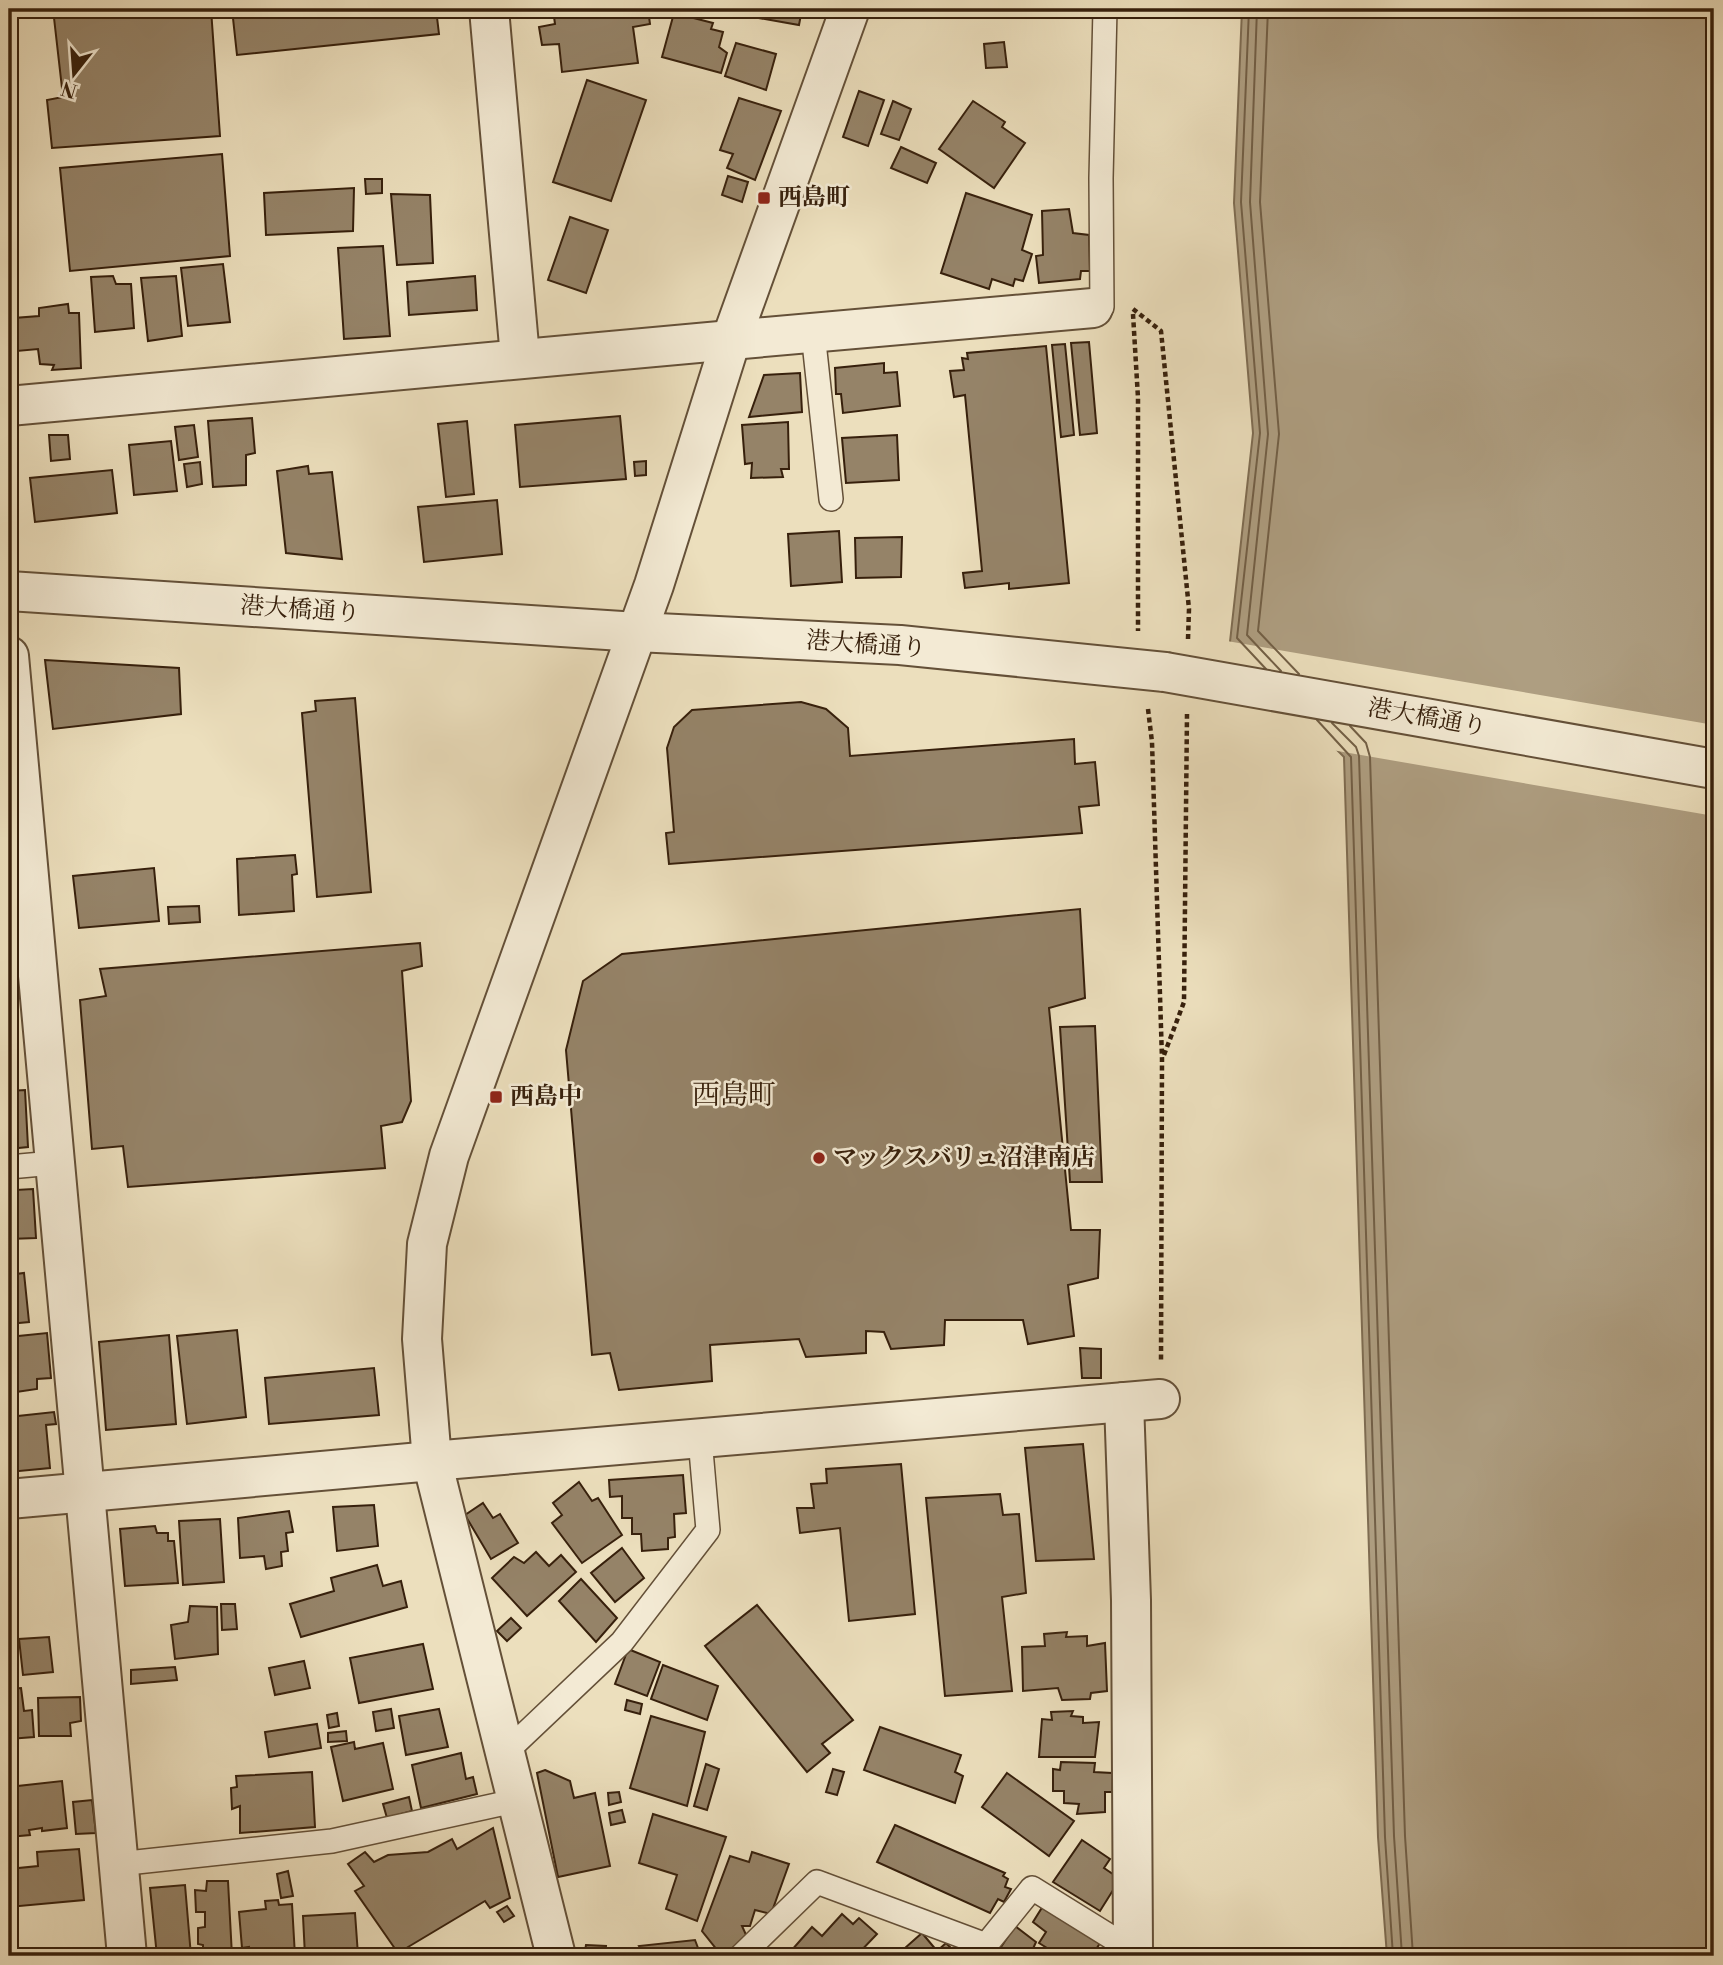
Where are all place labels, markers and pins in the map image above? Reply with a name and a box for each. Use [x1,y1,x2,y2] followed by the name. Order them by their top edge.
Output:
[778,183,850,213] place label: 西島町
[756,190,772,206] marker: 西島町
[510,1082,582,1112] place label: 西島中
[488,1089,504,1105] marker: 西島中
[833,1143,1095,1173] place label: マックスバリュ沼津南店
[811,1150,827,1166] marker: マックスバリュ沼津南店

